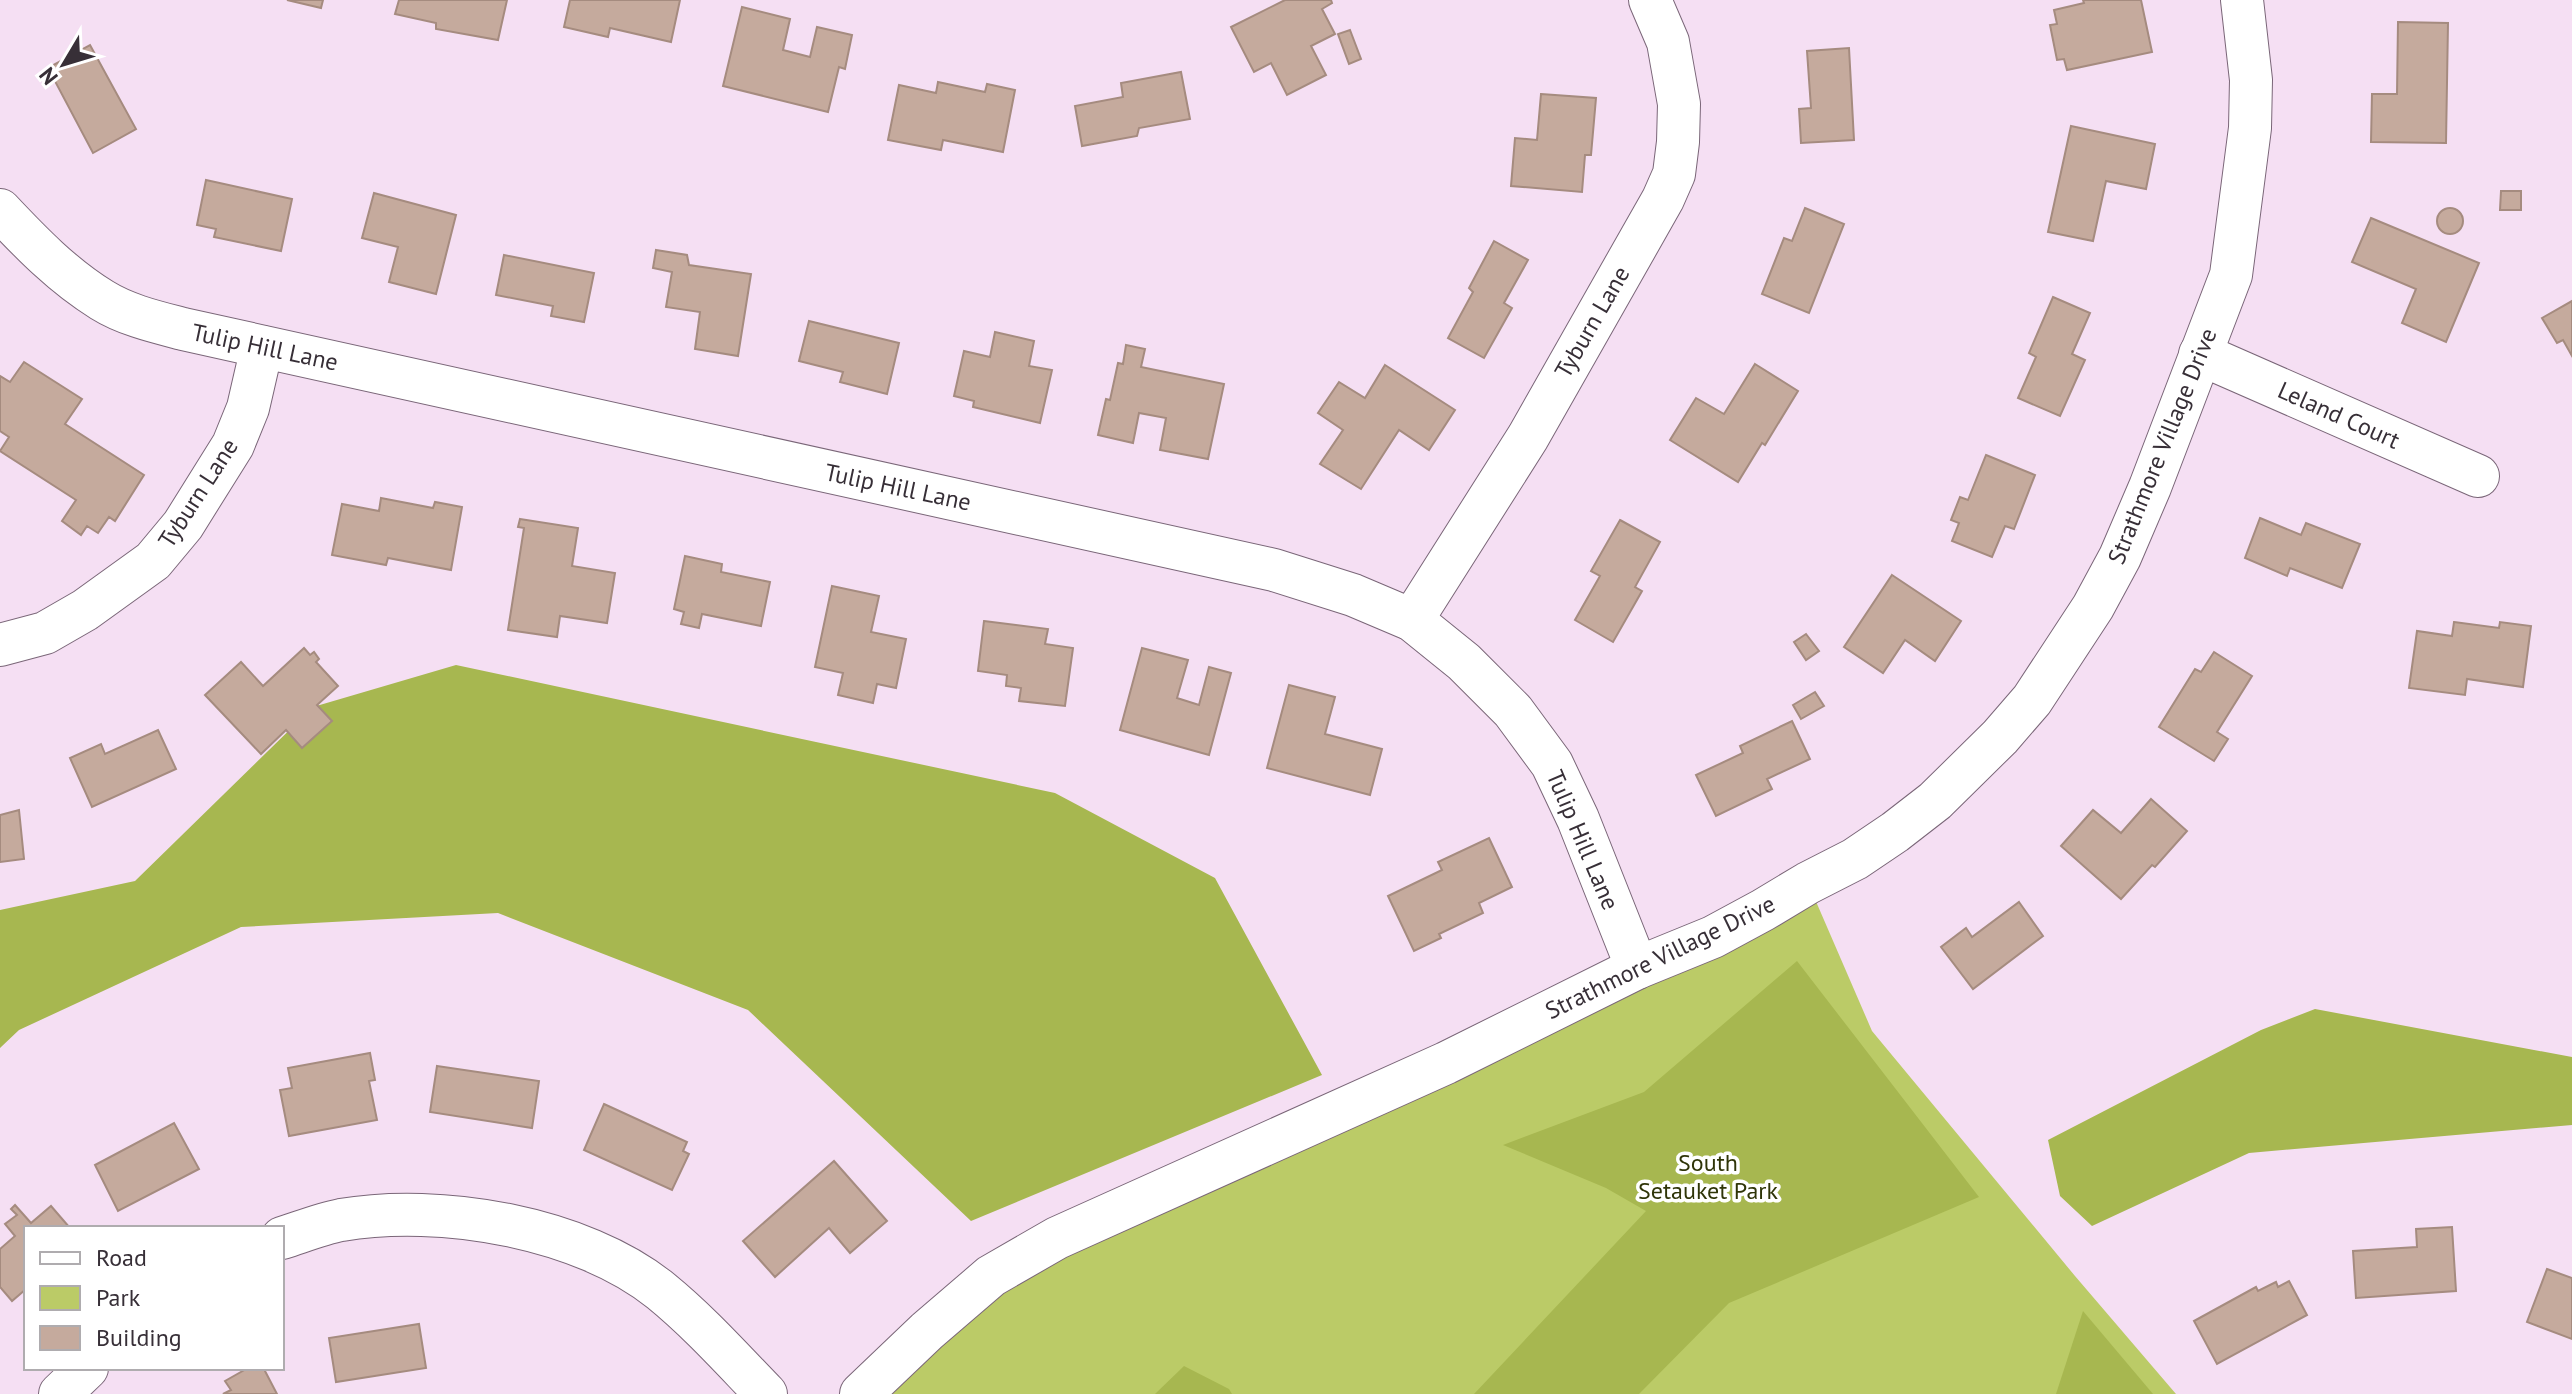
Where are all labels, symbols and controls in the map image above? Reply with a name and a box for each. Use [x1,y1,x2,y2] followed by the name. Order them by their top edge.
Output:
[24,24,104,104] north arrow
[33,62,64,91] text: N
[1548,260,1636,384] street label: Tyburn Lane
[189,316,341,378] street label: Tulip Hill Lane
[2100,323,2224,569] street label: Strathmore Village Drive
[2273,374,2405,456] street label: Leland Court
[151,432,245,554] street label: Tyburn Lane
[822,456,974,518] street label: Tulip Hill Lane
[1540,765,1626,915] street label: Tulip Hill Lane
[1540,888,1780,1026] street label: Strathmore Village Drive
[1638,1147,1778,1206] park label: South Setauket Park
[24,1226,284,1370] legend
[96,1242,147,1273] text: Road
[96,1282,141,1313] text: Park
[96,1322,182,1353] text: Building

